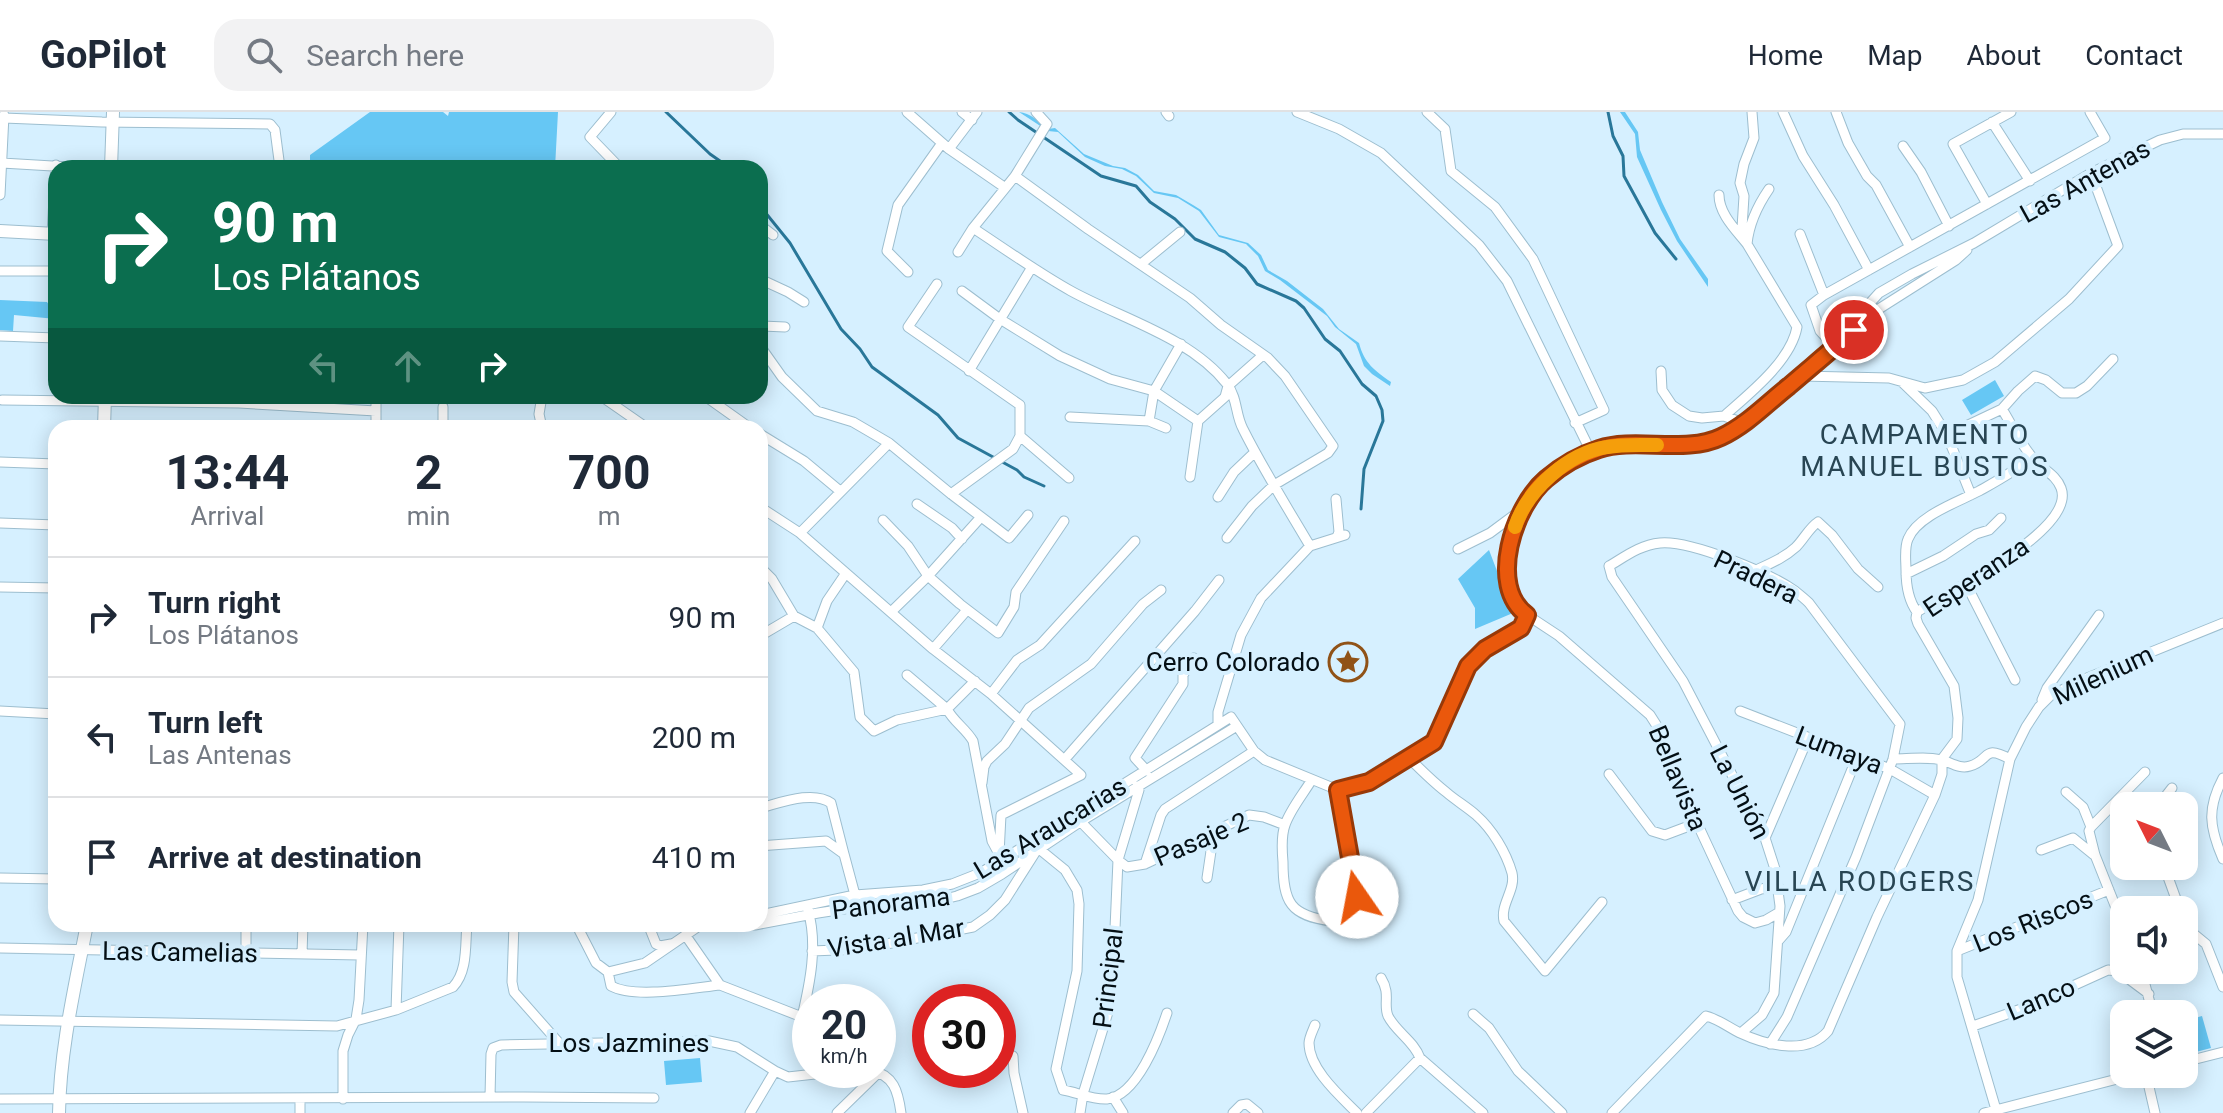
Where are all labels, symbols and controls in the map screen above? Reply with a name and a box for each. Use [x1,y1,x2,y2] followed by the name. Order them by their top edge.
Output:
[214,19,774,91] search box
[40,33,166,77] text: GoPilot
[242,33,286,77] icon: search
[306,38,464,73] text: Search here
[1748,39,1823,72] text: Home
[1867,39,1923,72] text: Map
[1967,39,2041,72] text: About
[2085,39,2183,72] text: Contact
[2015,133,2155,229] street label: Las Antenas
[212,190,339,256] text: 90 m
[80,192,184,296] icon: right
[212,257,421,299] text: Los Plátanos
[1820,296,1888,364] pin
[1832,308,1876,352] icon: arrive
[302,344,346,388] icon: left
[386,344,430,388] icon: ahead
[470,344,514,388] icon: right
[1800,418,2050,483] district label: CAMPAMENTO MANUEL BUSTOS
[166,444,289,501] text: 13:44
[415,444,442,501] text: 2
[568,444,650,501] text: 700
[191,501,264,531] text: Arrival
[407,501,450,531] text: min
[598,501,621,531] text: m
[1918,531,2034,623] street label: Esperanza
[1709,544,1803,610] street label: Pradera
[148,585,281,620] text: Turn right
[80,595,124,639] icon: right
[669,600,736,635] text: 90 m
[148,620,299,650] text: Los Plátanos
[2048,639,2158,711] street label: Milenium
[1327,641,1369,683] place icon: Cerro Colorado
[1146,647,1320,677] place label: Cerro Colorado
[148,705,263,740] text: Turn left
[80,715,124,759] icon: left
[652,720,736,755] text: 200 m
[1791,720,1887,780] street label: Lumaya
[1642,721,1714,835] street label: Bellavista
[148,740,292,770] text: Las Antenas
[1704,740,1776,844] street label: La Unión
[968,771,1132,885] street label: Las Araucarias
[2110,792,2198,880] north arrow
[2110,792,2198,1088] map controls
[1150,806,1252,872] street label: Pasaje 2
[80,835,124,879] icon: arrive
[148,840,422,875] text: Arrive at destination
[652,840,736,875] text: 410 m
[1315,855,1399,939] position arrow
[1745,865,1975,898] district label: VILLA RODGERS
[830,881,952,925] street label: Panorama
[1969,883,2097,959] street label: Los Riscos
[2110,896,2198,984] button: sound
[826,912,967,964] street label: Vista al Mar
[1087,926,1129,1030] street label: Principal
[102,936,258,968] street label: Las Camelias
[2002,971,2080,1027] street label: Lanco
[912,984,1016,1088] speed limit sign: 30
[2110,1000,2198,1088] button: layers
[821,1002,867,1049] text: 20
[549,1028,709,1058] street label: Los Jazmines
[821,1044,867,1068] text: km/h

